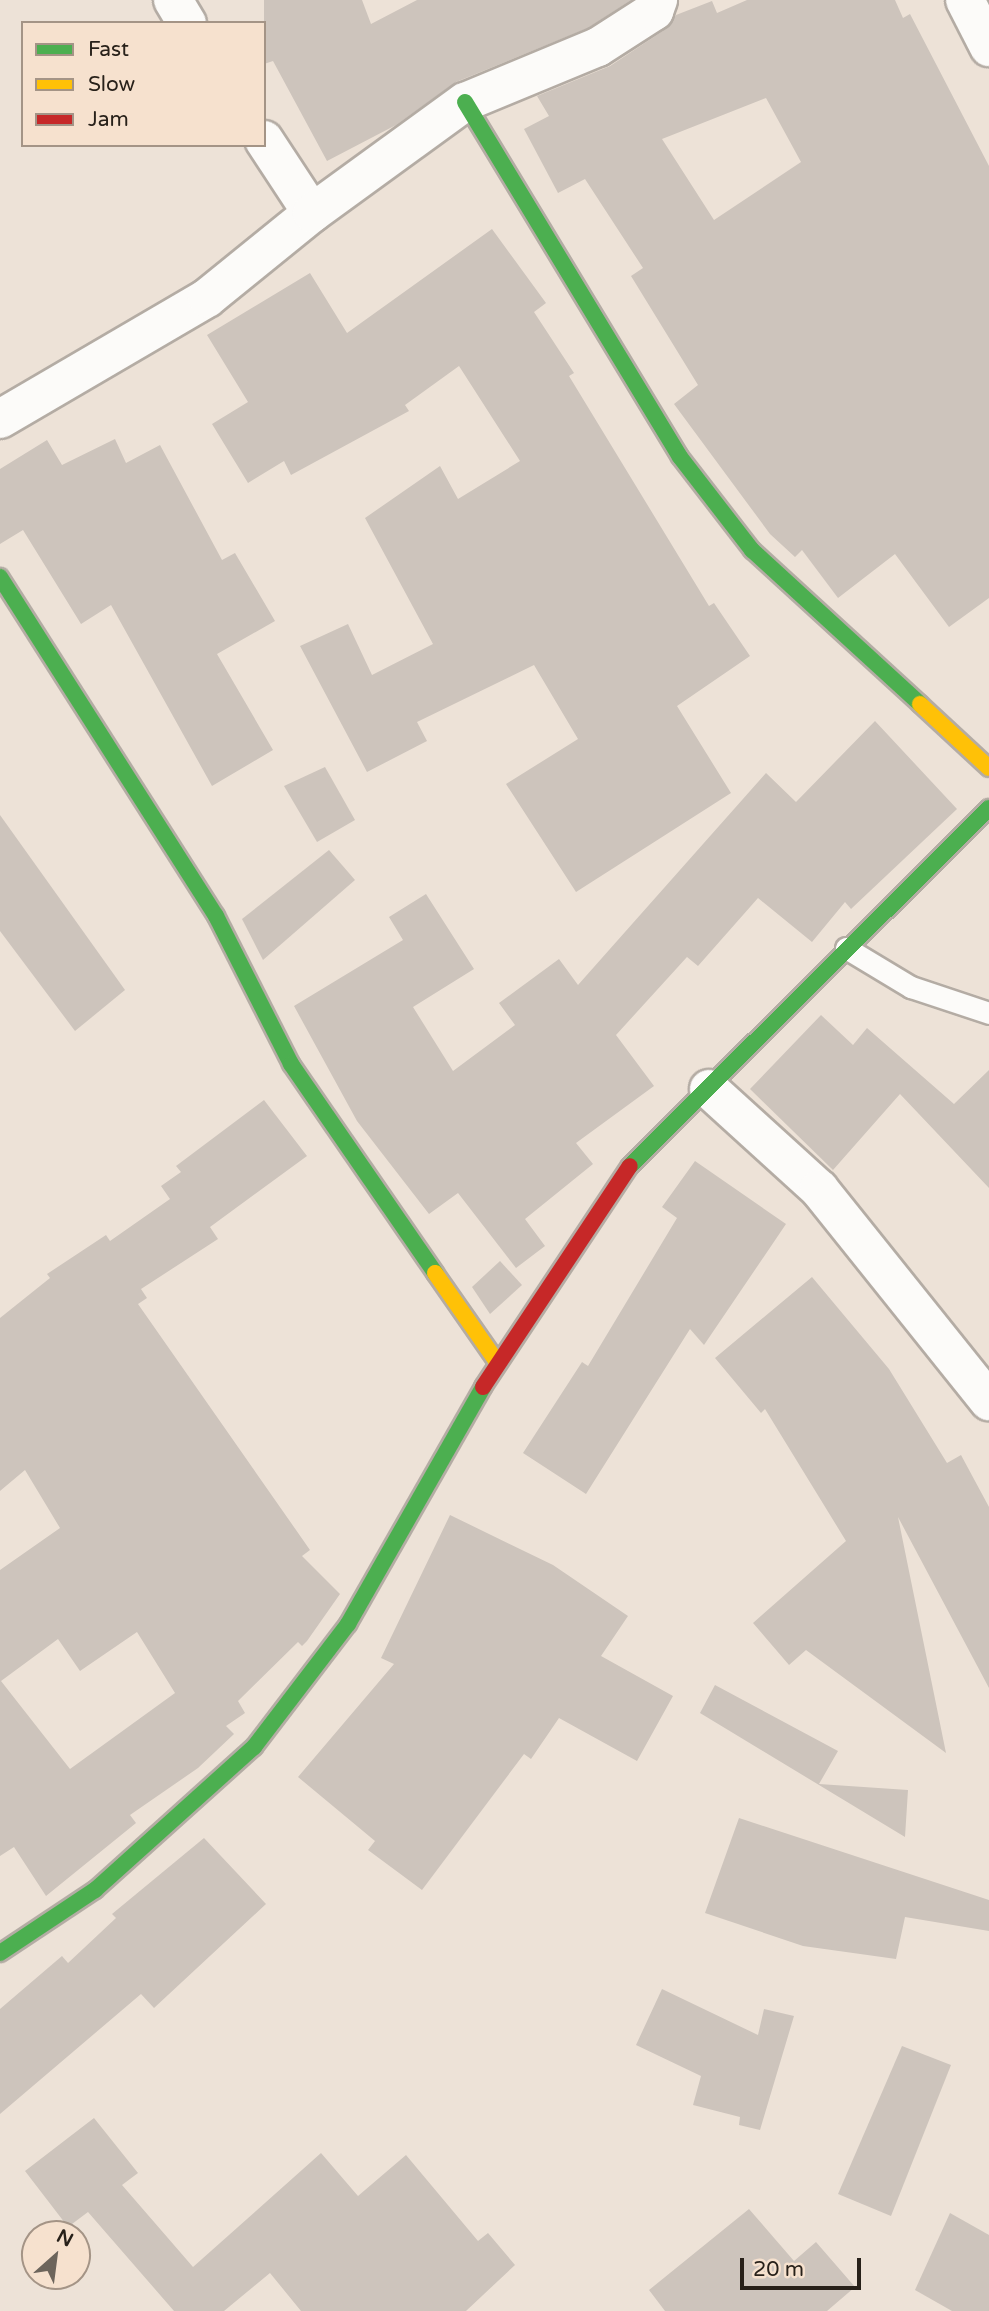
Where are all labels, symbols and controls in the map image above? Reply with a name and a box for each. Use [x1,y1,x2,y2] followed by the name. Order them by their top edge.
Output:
[21,21,266,147] legend
[88,37,129,62] text: Fast
[88,72,135,97] text: Slow
[88,107,129,132] text: Jam
[21,2220,91,2290] north arrow
[53,2225,77,2252] text: N
[744,2244,865,2288] scale bar
[753,2257,804,2282] text: 20 m

